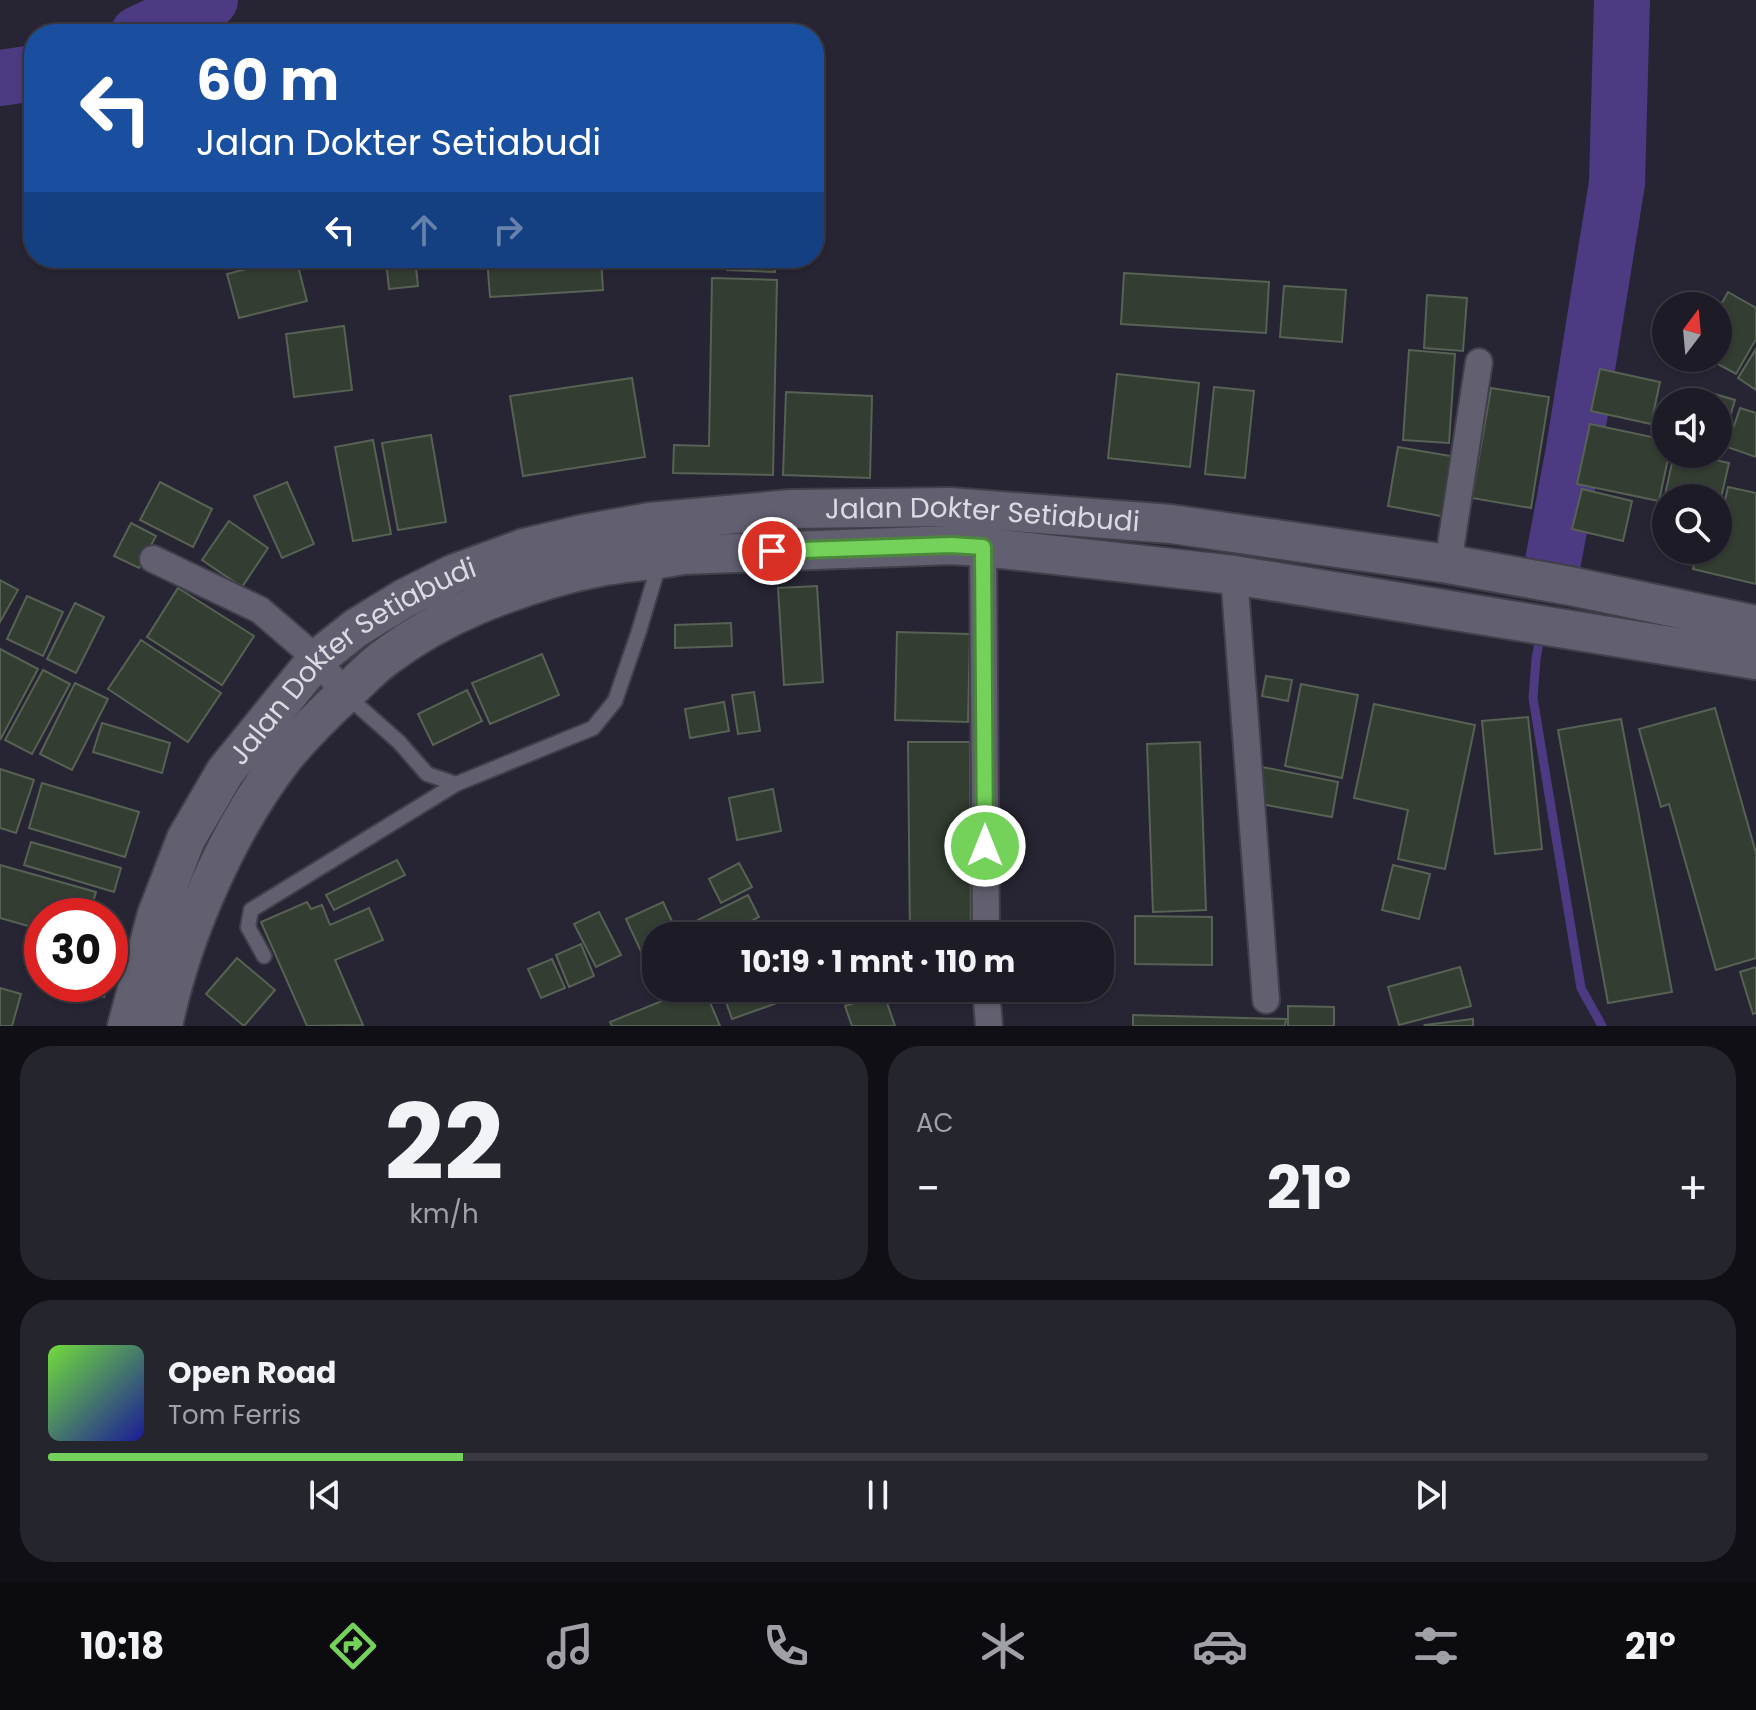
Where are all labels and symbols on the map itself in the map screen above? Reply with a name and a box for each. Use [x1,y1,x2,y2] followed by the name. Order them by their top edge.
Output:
[1652,292,1732,372] north arrow
[825,487,1141,541] street label: Jalan Dokter Setiabudi
[738,517,806,585] pin
[219,548,481,773] street label: Jalan Dokter Setiabudi
[943,804,1027,888] position arrow
[24,898,128,1002] speed limit sign: 30

